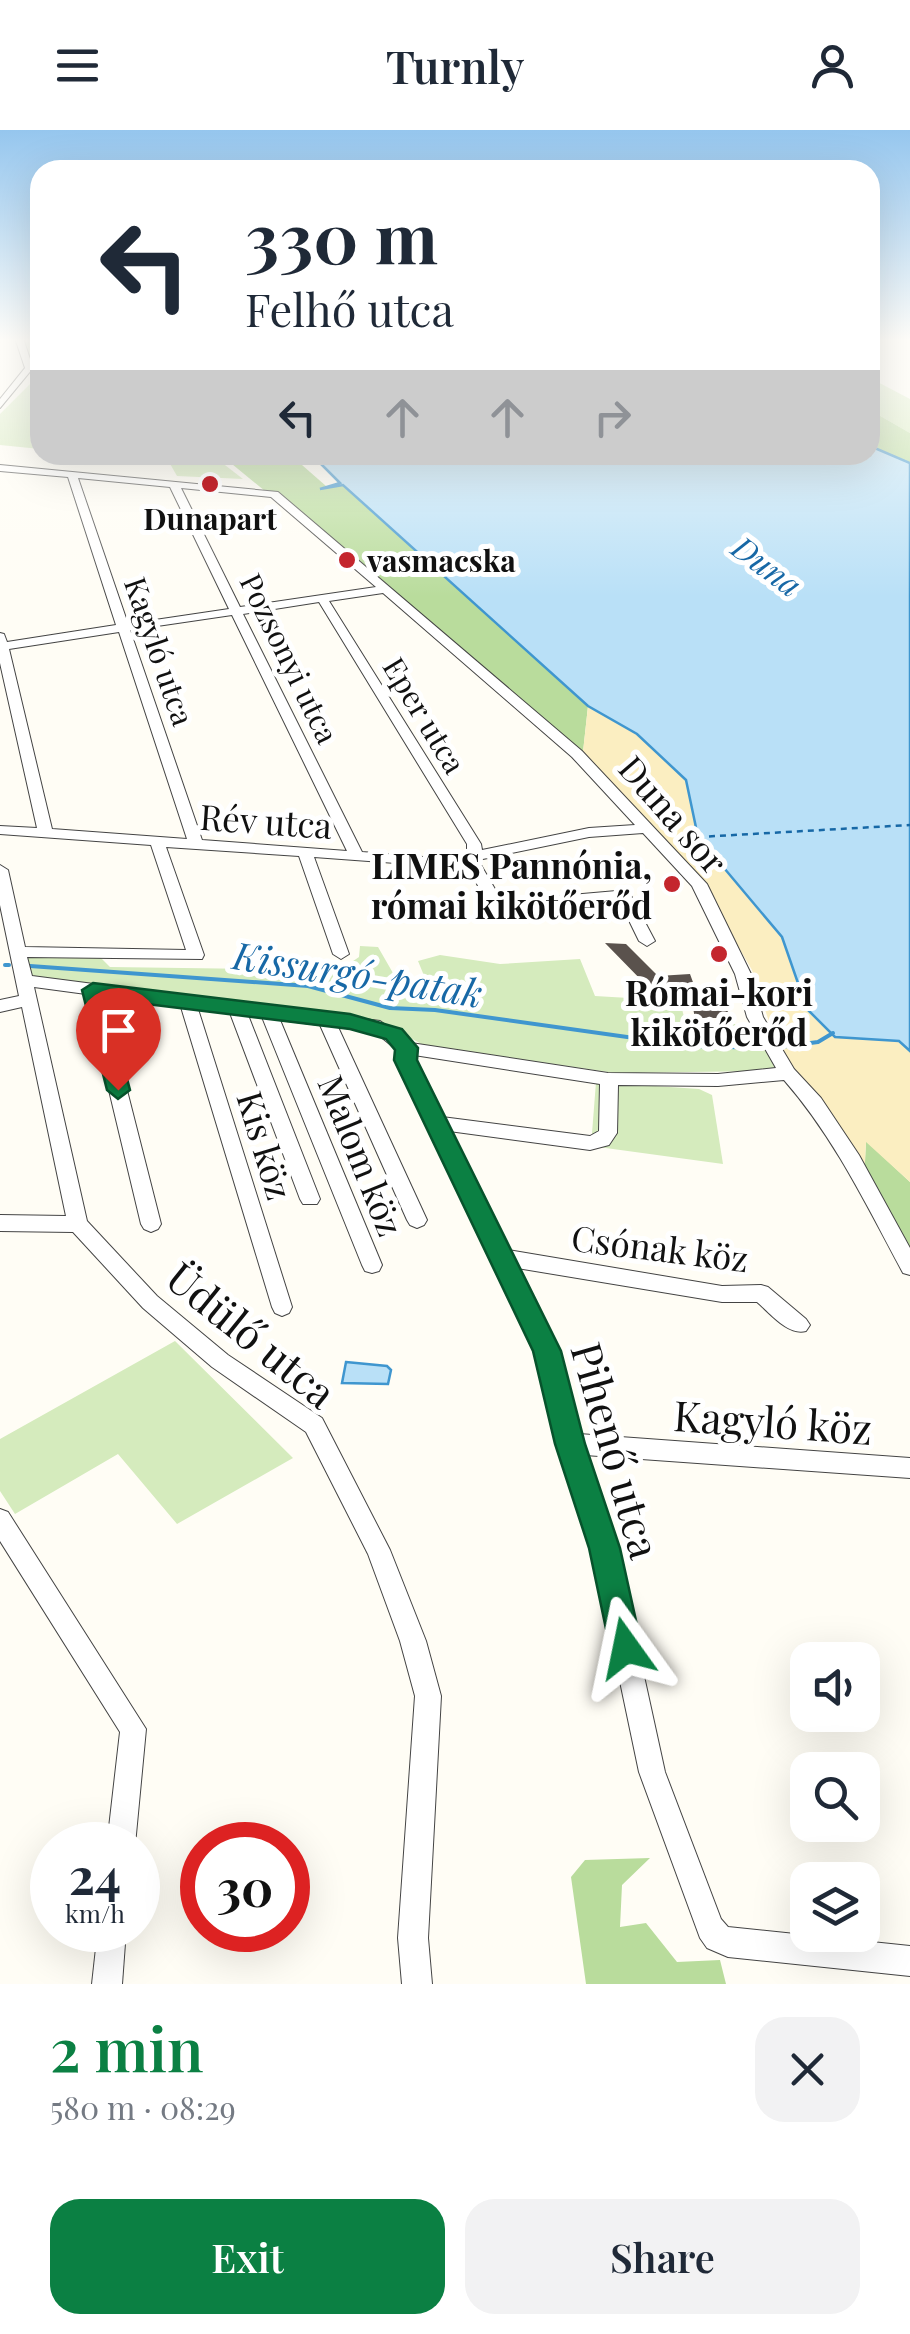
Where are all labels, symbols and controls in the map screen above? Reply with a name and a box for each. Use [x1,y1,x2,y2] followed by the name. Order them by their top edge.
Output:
[386,35,524,95] text: Turnly
[50,38,105,93] icon: menu
[805,38,860,93] icon: person
[245,188,438,282] text: 330 m
[80,200,210,330] icon: left
[245,278,454,338] text: Felhő utca
[270,390,325,445] icon: left
[375,390,430,445] icon: ahead
[480,390,535,445] icon: ahead
[585,390,640,445] icon: right
[199,473,221,495] marker: Dunapart
[143,498,277,538] place label: Dunapart
[724,524,812,605] water label: Duna
[366,540,516,580] place label: vasmacska
[336,549,358,571] marker: vasmacska
[232,566,348,750] street label: Pozsonyi utca
[116,572,204,730] street label: Kagyló utca
[375,650,475,780] street label: Eper utca
[609,745,739,884] street label: Duna sor
[198,792,334,848] street label: Rév utca
[371,841,652,928] place label: LIMES Pannónia, római kikötőerőd
[661,873,683,895] marker: LIMES Pannónia, római kikötőerőd
[228,928,486,1018] water label: Kissurgó-patak
[708,943,730,965] marker: Római-kori kikötőerőd
[625,968,813,1055] place label: Római-kori kikötőerőd
[76,988,161,1091] pin
[91,1003,146,1058] icon: arrive
[308,1068,416,1242] street label: Malom köz
[227,1085,305,1205] street label: Kis köz
[569,1213,751,1281] street label: Csónak köz
[156,1249,348,1419] street label: Üdülő utca
[559,1336,675,1564] street label: Pihenő utca
[672,1386,874,1456] street label: Kagyló köz
[574,1596,678,1700] position arrow
[790,1642,880,1952] map controls
[790,1642,880,1732] button: sound
[790,1752,880,1842] button: search
[180,1822,310,1952] speed limit sign: 30
[69,1841,121,1908] text: 24
[790,1862,880,1952] button: layers
[65,1896,125,1929] text: km/h
[50,2007,203,2087] text: 2 min
[755,2017,860,2122] button: close
[50,2085,236,2128] text: 580 m · 08:29
[50,2199,445,2314] button: Exit
[465,2199,860,2314] button: Share

